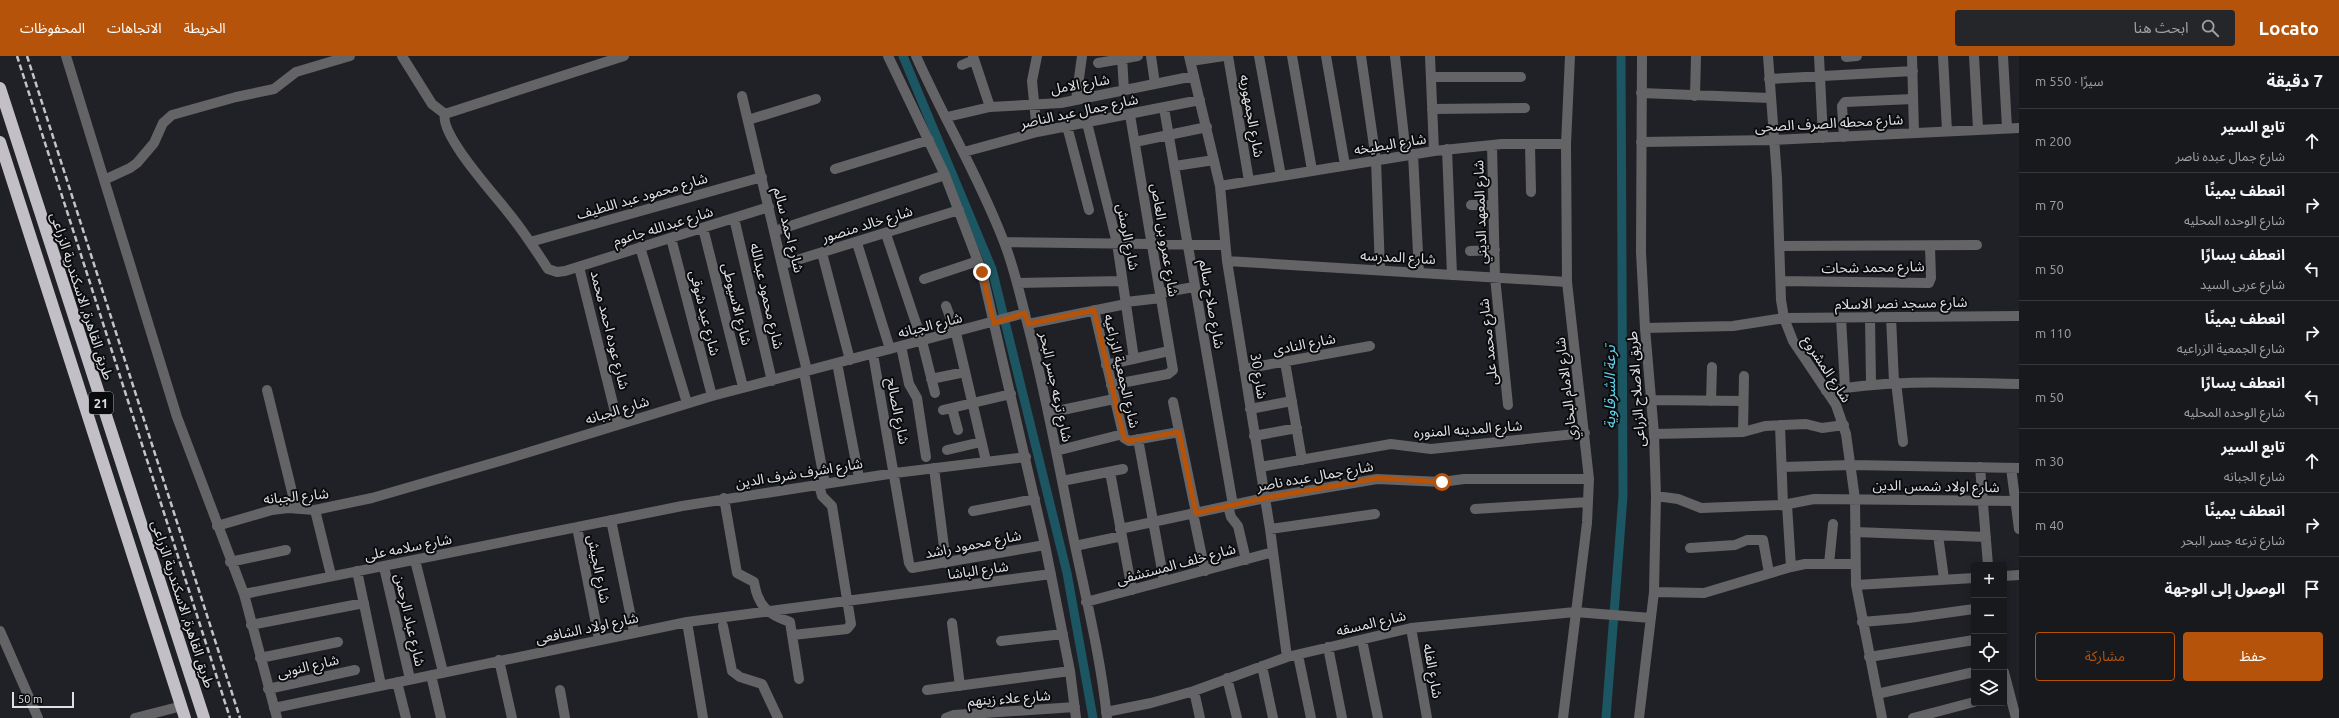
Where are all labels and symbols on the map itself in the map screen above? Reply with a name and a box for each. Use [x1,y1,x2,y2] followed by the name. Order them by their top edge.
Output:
[1049,71,1111,100] street label: شارع الامل
[1234,73,1267,159] street label: شارع الجمهوريه
[1017,91,1140,134] street label: شارع جمال عبد الناصر
[1754,111,1904,138] street label: شارع محطه الصرف الصحى
[1353,130,1428,161] street label: شارع البطيخه
[1470,159,1493,264] street label: شارع المعهد الديني
[575,170,710,225] street label: شارع محمود عبد اللطيف
[1145,182,1182,298] street label: شارع عمرو بن العاص
[768,186,807,275] street label: شارع احمد سالم
[1111,202,1142,272] street label: شارع الرمش
[611,203,716,252] street label: شارع عبدالله جاعوم
[819,203,915,249] street label: شارع خالد منصور
[45,210,117,382] street label: طريق القاهرة, الاسكندرية الزراعى
[744,241,787,351] street label: شارع محمود عبدالله
[1360,247,1436,270] street label: شارع المدرسه
[1193,258,1228,350] street label: شارع صلاح سالم
[1821,258,1925,279] street label: شارع محمد شحات
[716,261,755,348] street label: شارع الاسيوطى
[973,263,991,281] route end
[585,269,633,392] street label: شارع عوده احمد محمد
[684,269,723,358] street label: شارع عيد شوقى
[1835,294,1968,315] street label: شارع مسجد نصر الاسلام
[1475,298,1503,386] street label: شارع محمد على
[896,309,965,344] street label: شارع الجبانه
[1098,312,1143,430] street label: شارع الجمعية الزراعيه
[1033,330,1075,444] street label: شارع ترعه جسر البحر
[1271,330,1337,361] street label: شارع النادى
[1624,330,1651,447] street label: طريق الاصلاح الزراعى
[1797,333,1855,407] street label: شارع المشروع
[1552,336,1583,442] street label: شارع الامام البخاري
[1601,343,1619,429] water label: ترعة الشرقاوية
[1245,352,1271,401] street label: شارع 30
[881,376,912,446] street label: شارع الصالح
[89,392,113,414] road number: 21
[583,393,652,430] street label: شارع الجبانه
[1413,417,1523,444] street label: شارع المدينه المنوره
[734,455,864,494] street label: شارع اشرف شرف الدين
[1254,458,1375,497] street label: شارع جمال عبده ناصر
[1433,473,1451,491] route start
[1872,477,2000,498] street label: شارع اولاد شمس الدين
[263,485,330,510] street label: شارع الجبانه
[146,518,218,690] street label: طريق القاهرة, الاسكندرية الزراعى
[923,527,1023,564] street label: شارع محمود راشد
[363,531,454,566] street label: شارع سلامه على
[582,533,613,605] street label: شارع الجيش
[1115,540,1238,591] street label: شارع خلف المستشفى
[946,558,1010,585] street label: شارع الباشا
[389,572,428,669] street label: شارع عباد الرحمن
[1335,607,1408,642] street label: شارع المسقه
[534,609,641,650] street label: شارع اولاد الشافعى
[1417,642,1446,700] street label: شارع الفله
[276,651,341,684] street label: شارع النوبى
[967,687,1051,712] street label: شارع علاء زينهم
[12,690,74,709] scale bar

